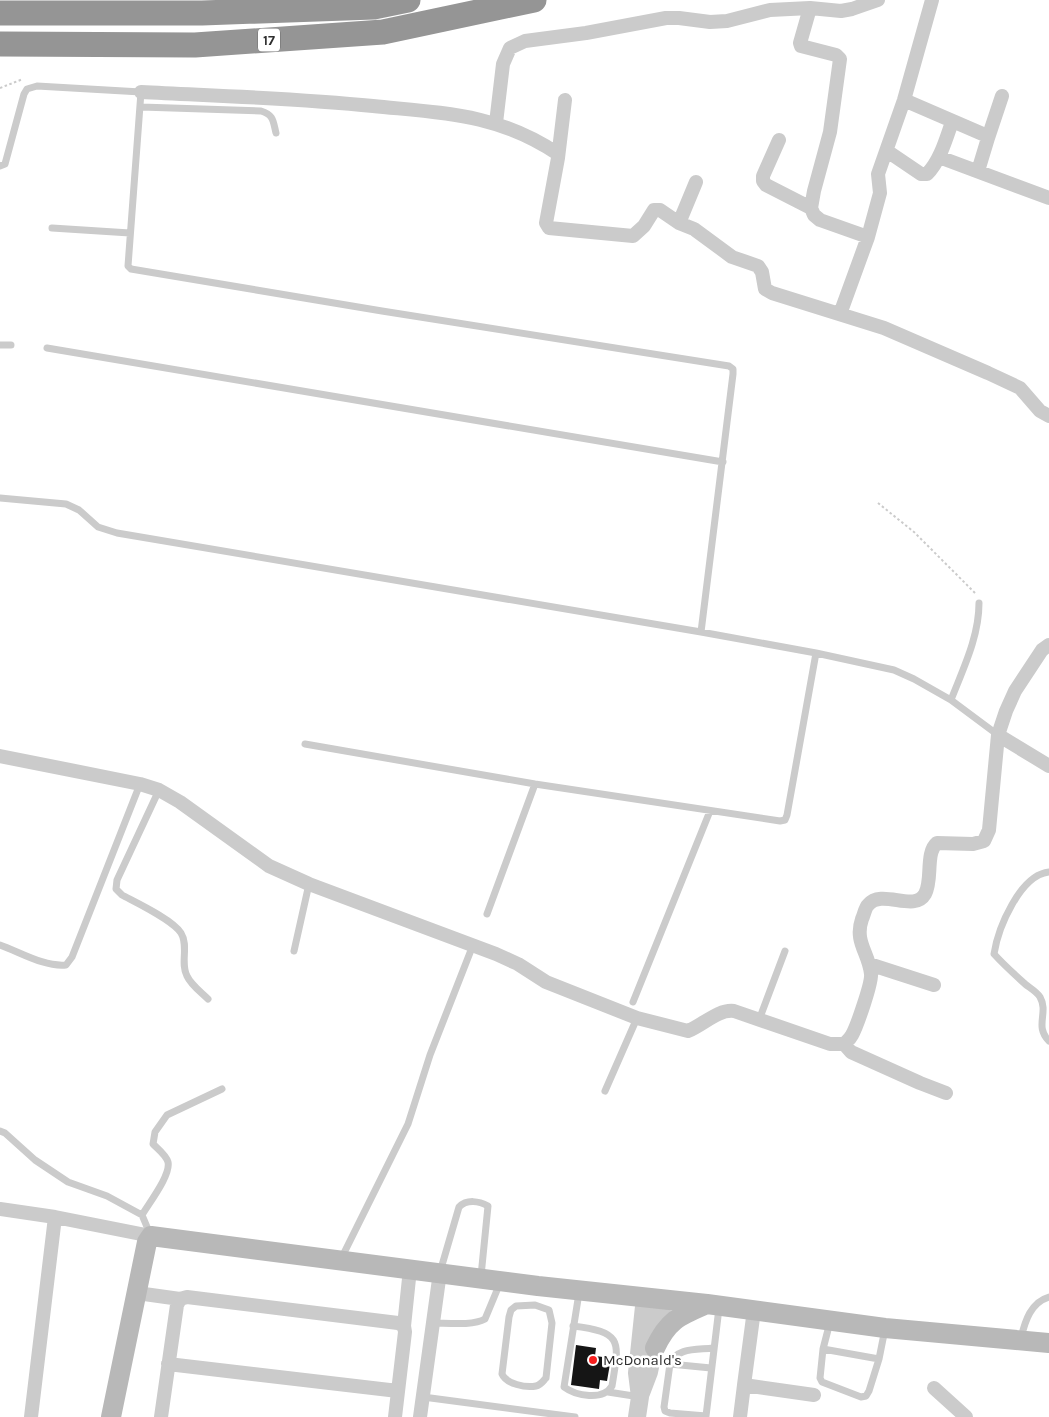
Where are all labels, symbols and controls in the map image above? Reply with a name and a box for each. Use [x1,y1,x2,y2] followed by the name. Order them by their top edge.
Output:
[258,28,280,52] road number: 17
[603,1351,682,1369] place label: McDonald's
[587,1354,599,1366] marker: McDonald's

